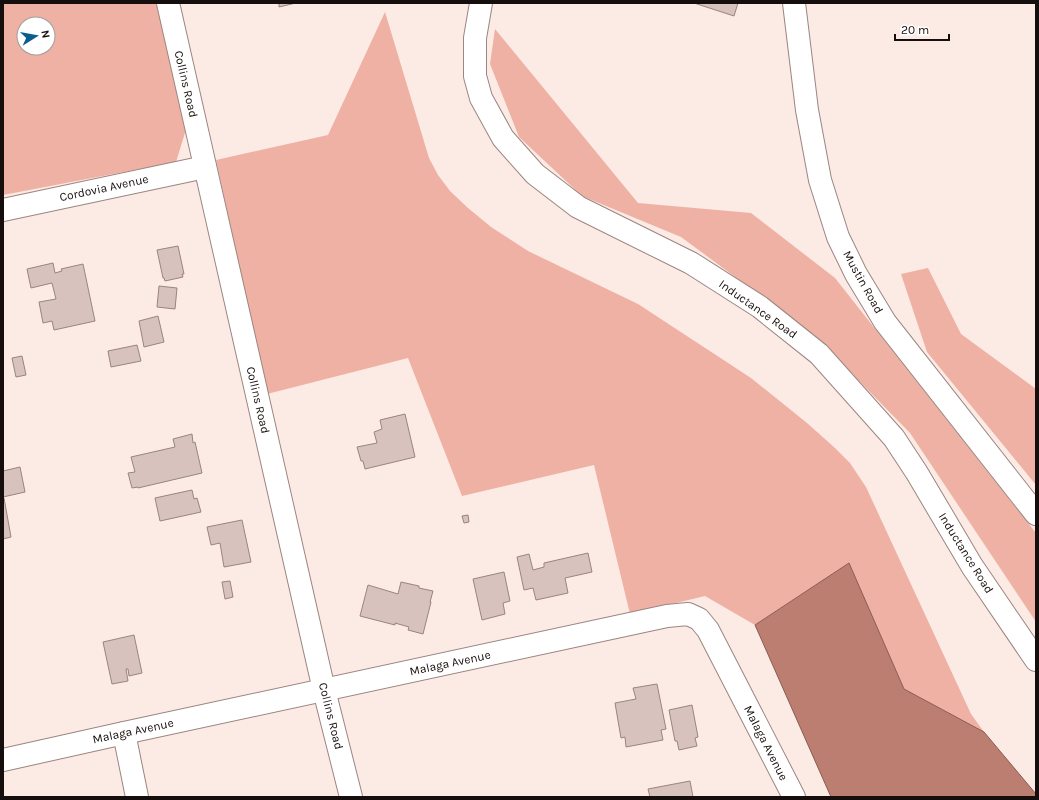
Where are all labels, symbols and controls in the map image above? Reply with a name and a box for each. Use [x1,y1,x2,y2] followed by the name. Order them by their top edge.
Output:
[16,16,56,56] north arrow
[895,16,949,42] scale bar
[901,23,929,37] text: 20 m
[38,29,52,39] text: N
[172,49,200,119] street label: Collins Road
[58,172,150,204] street label: Cordovia Avenue
[840,248,886,316] street label: Mustin Road
[716,277,800,341] street label: Inductance Road
[244,365,272,435] street label: Collins Road
[936,510,996,596] street label: Inductance Road
[408,648,492,678] street label: Malaga Avenue
[316,681,346,751] street label: Collins Road
[741,703,791,783] street label: Malaga Avenue
[91,716,175,746] street label: Malaga Avenue

